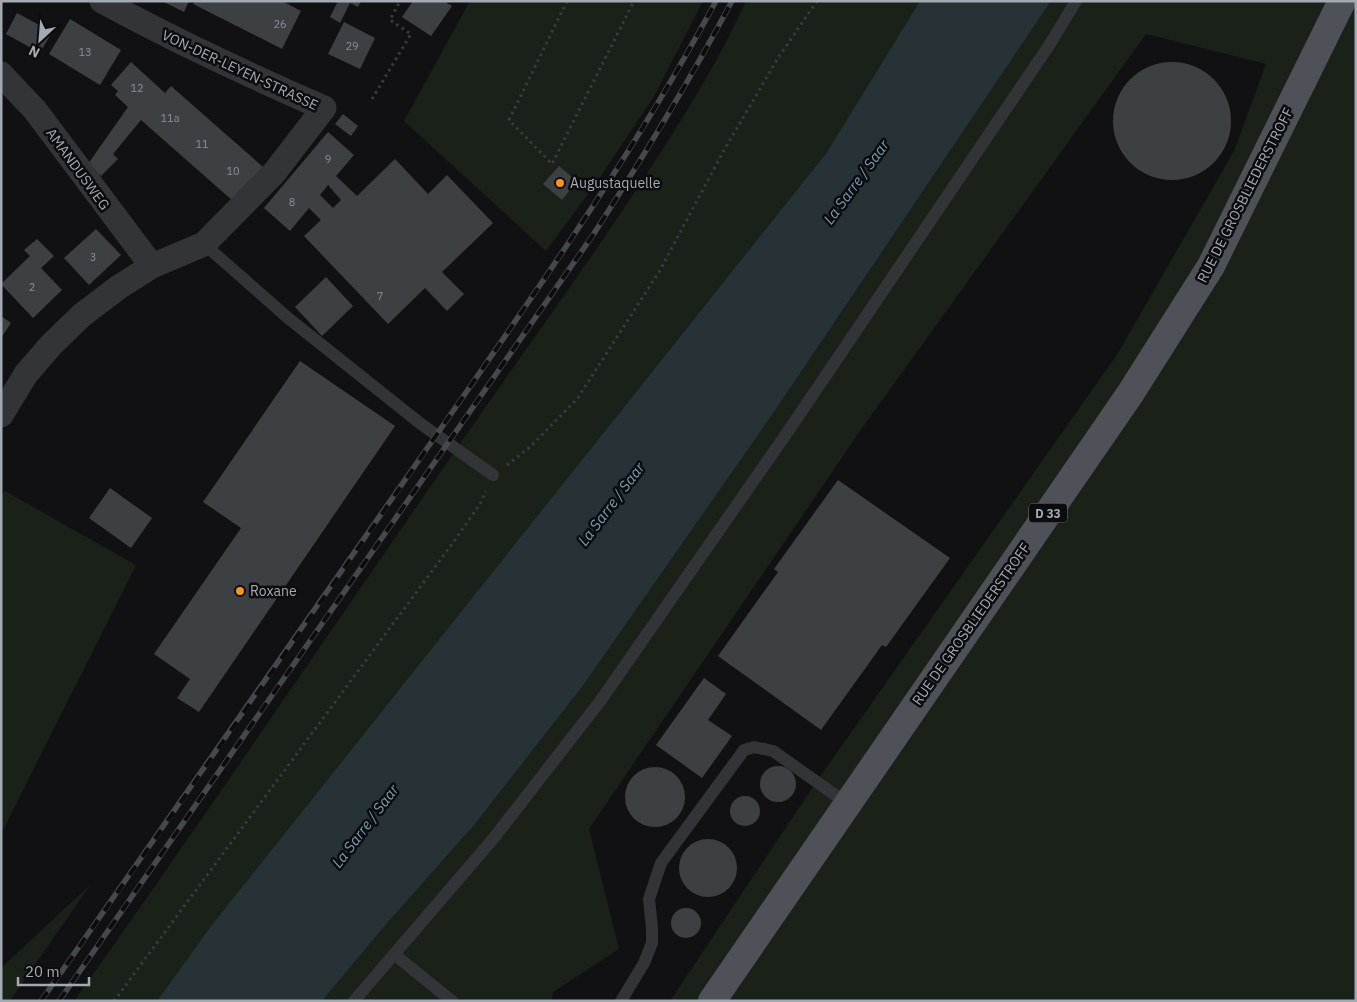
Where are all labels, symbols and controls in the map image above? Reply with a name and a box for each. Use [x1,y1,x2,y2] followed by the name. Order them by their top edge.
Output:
[15,15,65,65] north arrow
[273,17,287,31] house number: 26
[159,26,321,114] street label: VON-DER-LEYEN-STRASSE
[345,39,359,53] house number: 29
[26,41,43,62] text: N
[78,45,92,59] house number: 13
[130,81,144,95] house number: 12
[1193,104,1297,286] street label: RUE DE GROSBLIEDERSTROFF
[160,111,180,125] house number: 11a
[42,125,114,213] street label: AMANDUSWEG
[819,136,893,228] water label: La Sarre / Saar
[195,137,209,151] house number: 11
[325,152,331,166] house number: 9
[226,164,240,178] house number: 10
[570,174,661,192] place label: Augustaquelle
[554,177,566,189] marker: Augustaquelle
[289,195,295,209] house number: 8
[90,250,96,264] house number: 3
[29,280,35,294] house number: 2
[377,289,383,303] house number: 7
[573,458,649,549] water label: La Sarre / Saar
[1029,503,1067,522] road number: D 33
[908,539,1034,709] street label: RUE DE GROSBLIEDERSTROFF
[250,582,297,600] place label: Roxane
[234,585,246,597] marker: Roxane
[327,780,403,871] water label: La Sarre / Saar
[18,954,89,986] scale bar
[25,962,60,981] text: 20 m

